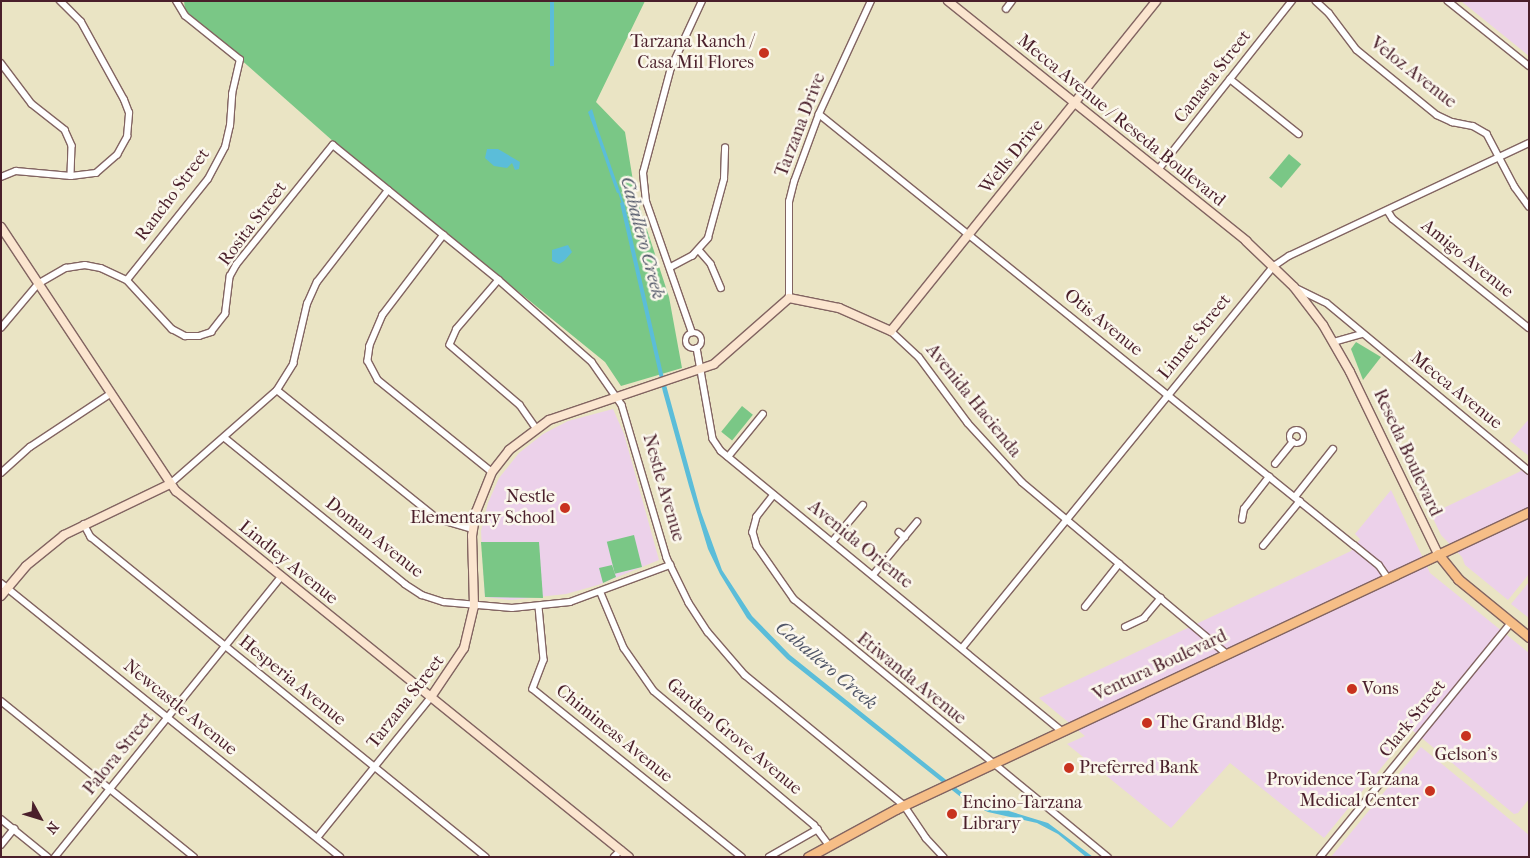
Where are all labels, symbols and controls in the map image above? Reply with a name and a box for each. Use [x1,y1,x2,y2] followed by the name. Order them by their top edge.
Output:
[1170,26,1256,128] street label: Canasta Street
[1013,30,1229,212] street label: Mecca Avenue / Reseda Boulevard
[630,32,754,74] place label: Tarzana Ranch / Casa Mil Flores
[1366,33,1460,113] street label: Veloz Avenue
[758,47,770,59] marker: Tarzana Ranch / Casa Mil Flores
[771,70,831,180] street label: Tarzana Drive
[975,115,1049,199] street label: Wells Drive
[131,144,215,246] street label: Rancho Street
[615,174,669,302] water label: Caballero Creek
[214,178,292,270] street label: Rosita Street
[1416,215,1518,303] street label: Amigo Avenue
[1059,285,1147,361] street label: Otis Avenue
[1154,290,1236,384] street label: Linnet Street
[921,340,1025,462] street label: Avenida Hacienda
[1406,348,1506,434] street label: Mecca Avenue
[1368,386,1446,520] street label: Reseda Boulevard
[637,432,689,544] street label: Nestle Avenue
[410,487,555,530] place label: Nestle Elementary School
[321,493,427,583] street label: Doman Avenue
[803,496,917,594] street label: Avenida Oriente
[559,502,571,514] marker: Nestle Elementary School
[234,516,342,610] street label: Lindley Avenue
[770,617,882,715] water label: Caballero Creek
[1090,626,1230,706] street label: Ventura Boulevard
[852,628,970,730] street label: Etiwanda Avenue
[234,631,350,731] street label: Hesperia Avenue
[363,651,449,753] street label: Tarzana Street
[119,655,241,761] street label: Newcastle Avenue
[662,674,806,800] street label: Garden Grove Avenue
[1375,676,1451,762] street label: Clark Street
[1362,678,1399,700] place label: Vons
[551,680,677,788] street label: Chimineas Avenue
[1346,683,1358,695] marker: Vons
[79,708,159,800] street label: Palora Street
[1157,712,1284,734] place label: The Grand Bldg.
[1141,717,1153,729] marker: The Grand Bldg.
[1460,730,1472,742] marker: Gelson's
[1435,744,1497,766] place label: Gelson's
[1079,757,1198,779] place label: Preferred Bank
[1063,762,1075,774] marker: Preferred Bank
[1266,770,1419,812] place label: Providence Tarzana Medical Center
[1423,784,1437,798] marker: Providence Tarzana Medical Center
[15,793,65,843] north arrow
[962,793,1082,836] place label: Encino-Tarzana Library
[946,808,958,820] marker: Encino-Tarzana Library
[42,818,62,837] text: N

